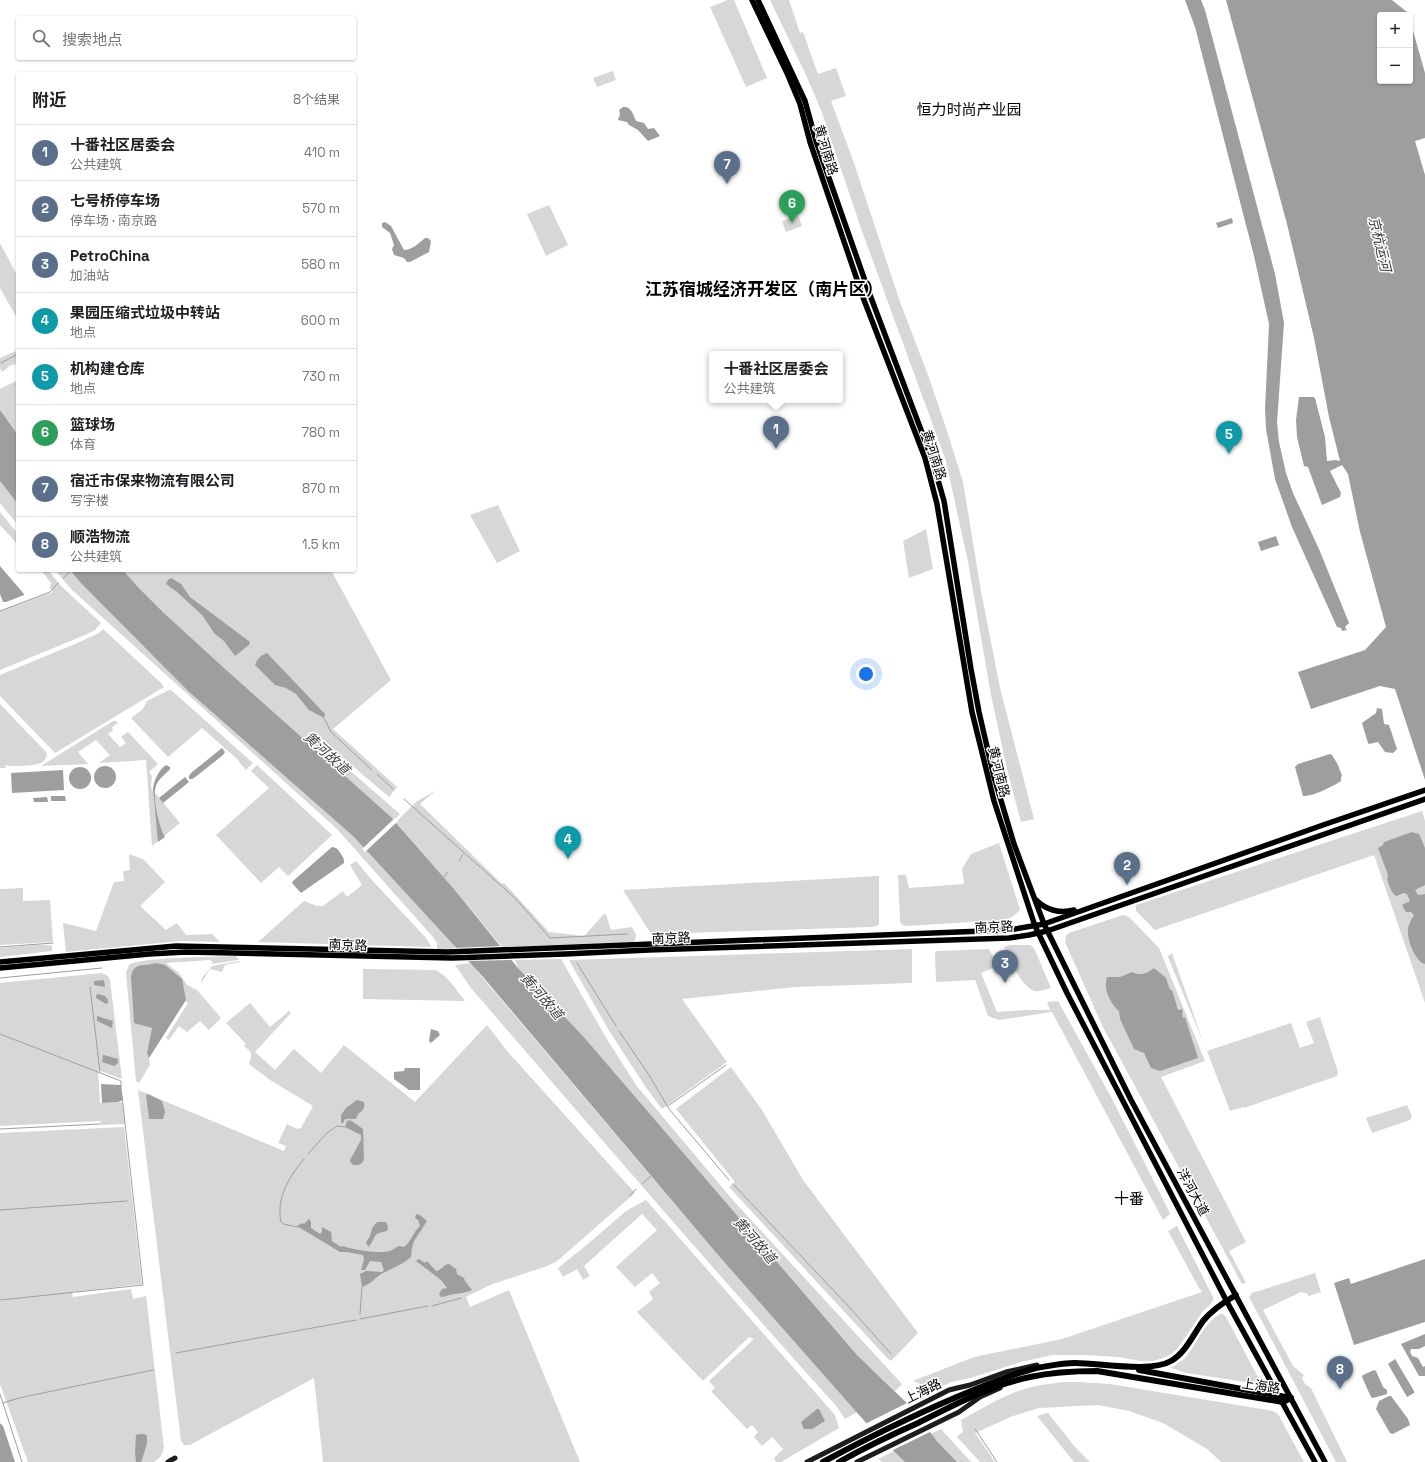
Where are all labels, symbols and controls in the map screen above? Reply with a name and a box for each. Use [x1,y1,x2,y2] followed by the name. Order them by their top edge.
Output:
[1377,12,1413,84] map controls
[1377,12,1413,48] button: +
[16,16,356,60] search box
[30,27,52,49] icon: search
[62,30,122,49] text: 搜索地点
[1377,48,1413,84] button: −
[32,89,66,111] text: 附近
[293,91,340,108] text: 8个结果
[916,100,1022,119] district label: 恒力时尚产业园
[810,123,842,177] street label: 黄河南路
[70,135,175,154] text: 十番社区居委会
[42,144,48,161] text: 1
[304,144,340,161] text: 410 m
[714,151,740,184] pin: 7
[70,156,122,173] text: 公共建筑
[779,190,805,223] pin: 6
[70,191,160,210] text: 七号桥停车场
[41,200,49,217] text: 2
[302,200,340,217] text: 570 m
[70,212,157,229] text: 停车场 · 南京路
[1365,215,1396,276] water label: 京杭运河
[70,246,150,265] text: PetroChina
[41,256,49,273] text: 3
[301,256,340,273] text: 580 m
[70,267,109,284] text: 加油站
[645,278,883,300] district label: 江苏宿城经济开发区（南片区）
[70,303,220,322] text: 果园压缩式垃圾中转站
[41,312,49,329] text: 4
[301,312,340,329] text: 600 m
[70,324,96,341] text: 地点
[709,351,843,403] popup
[70,359,145,378] text: 机构建仓库
[723,359,829,378] text: 十番社区居委会
[41,368,49,385] text: 5
[302,368,340,385] text: 730 m
[70,380,96,397] text: 地点
[723,380,776,397] text: 公共建筑
[70,415,115,434] text: 篮球场
[763,416,789,449] pin: 1
[1216,421,1242,454] pin: 5
[41,424,49,441] text: 6
[302,424,340,441] text: 780 m
[918,428,950,482] street label: 黄河南路
[70,436,96,453] text: 体育
[70,471,235,490] text: 宿迁市保来物流有限公司
[41,480,49,497] text: 7
[302,480,340,497] text: 870 m
[70,492,109,509] text: 写字楼
[70,527,130,546] text: 顺浩物流
[41,536,49,553] text: 8
[302,536,340,553] text: 1.5 km
[70,548,122,565] text: 公共建筑
[856,664,876,684] your location
[300,728,355,780] water label: 黄河故道
[984,745,1014,799] street label: 黄河南路
[555,826,581,859] pin: 4
[1114,852,1140,885] pin: 2
[974,917,1014,937] street label: 南京路
[651,929,691,947] street label: 南京路
[328,936,368,954] street label: 南京路
[992,950,1018,983] pin: 3
[517,969,568,1025] water label: 黄河故道
[1173,1165,1213,1219] street label: 洋河大道
[1114,1189,1144,1208] district label: 十番
[730,1213,781,1269] water label: 黄河故道
[1327,1356,1353,1389] pin: 8
[902,1375,944,1407] street label: 上海路
[1240,1375,1282,1397] street label: 上海路

